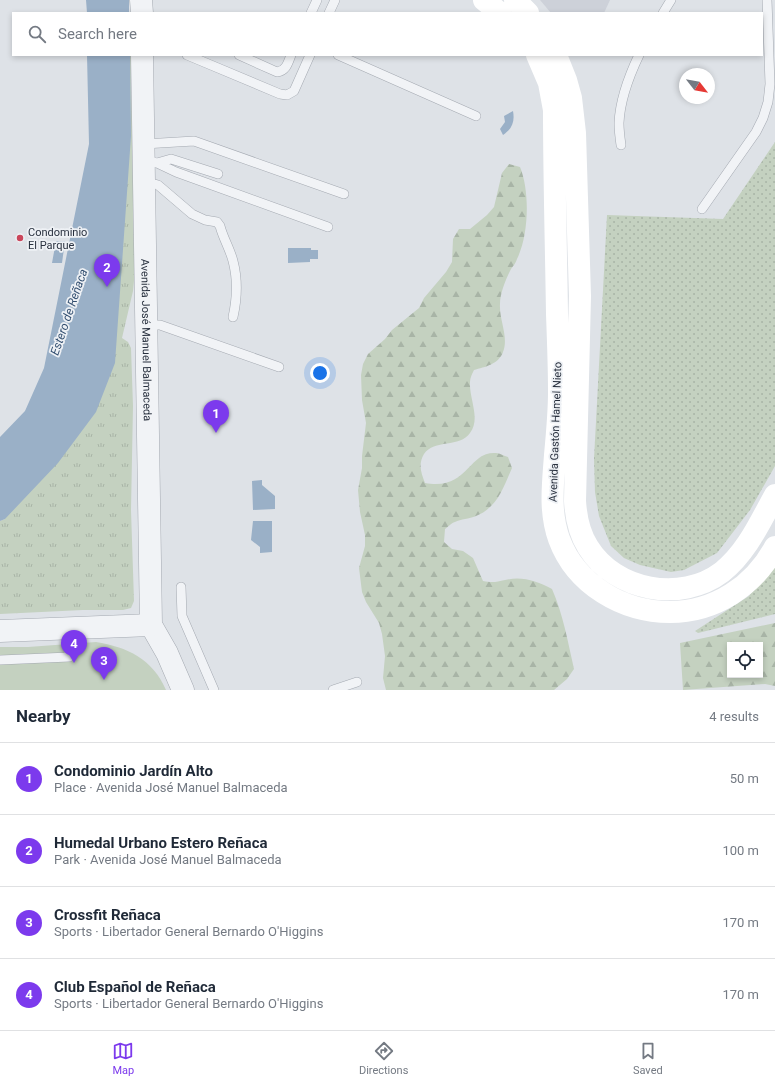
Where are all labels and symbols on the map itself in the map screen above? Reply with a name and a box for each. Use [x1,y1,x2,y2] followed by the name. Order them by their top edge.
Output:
[679,68,715,104] north arrow
[28,226,87,252] place label: Condominio El Parque
[15,233,25,243] marker: Condominio El Parque
[94,254,120,287] pin: 2
[138,259,154,421] street label: Avenida José Manuel Balmaceda
[48,267,90,357] water label: Estero de Reñaca
[547,362,564,502] street label: Avenida Gastón Hamel Nieto
[310,363,330,383] your location
[203,400,229,433] pin: 1
[61,630,87,663] pin: 4
[91,647,117,680] pin: 3

